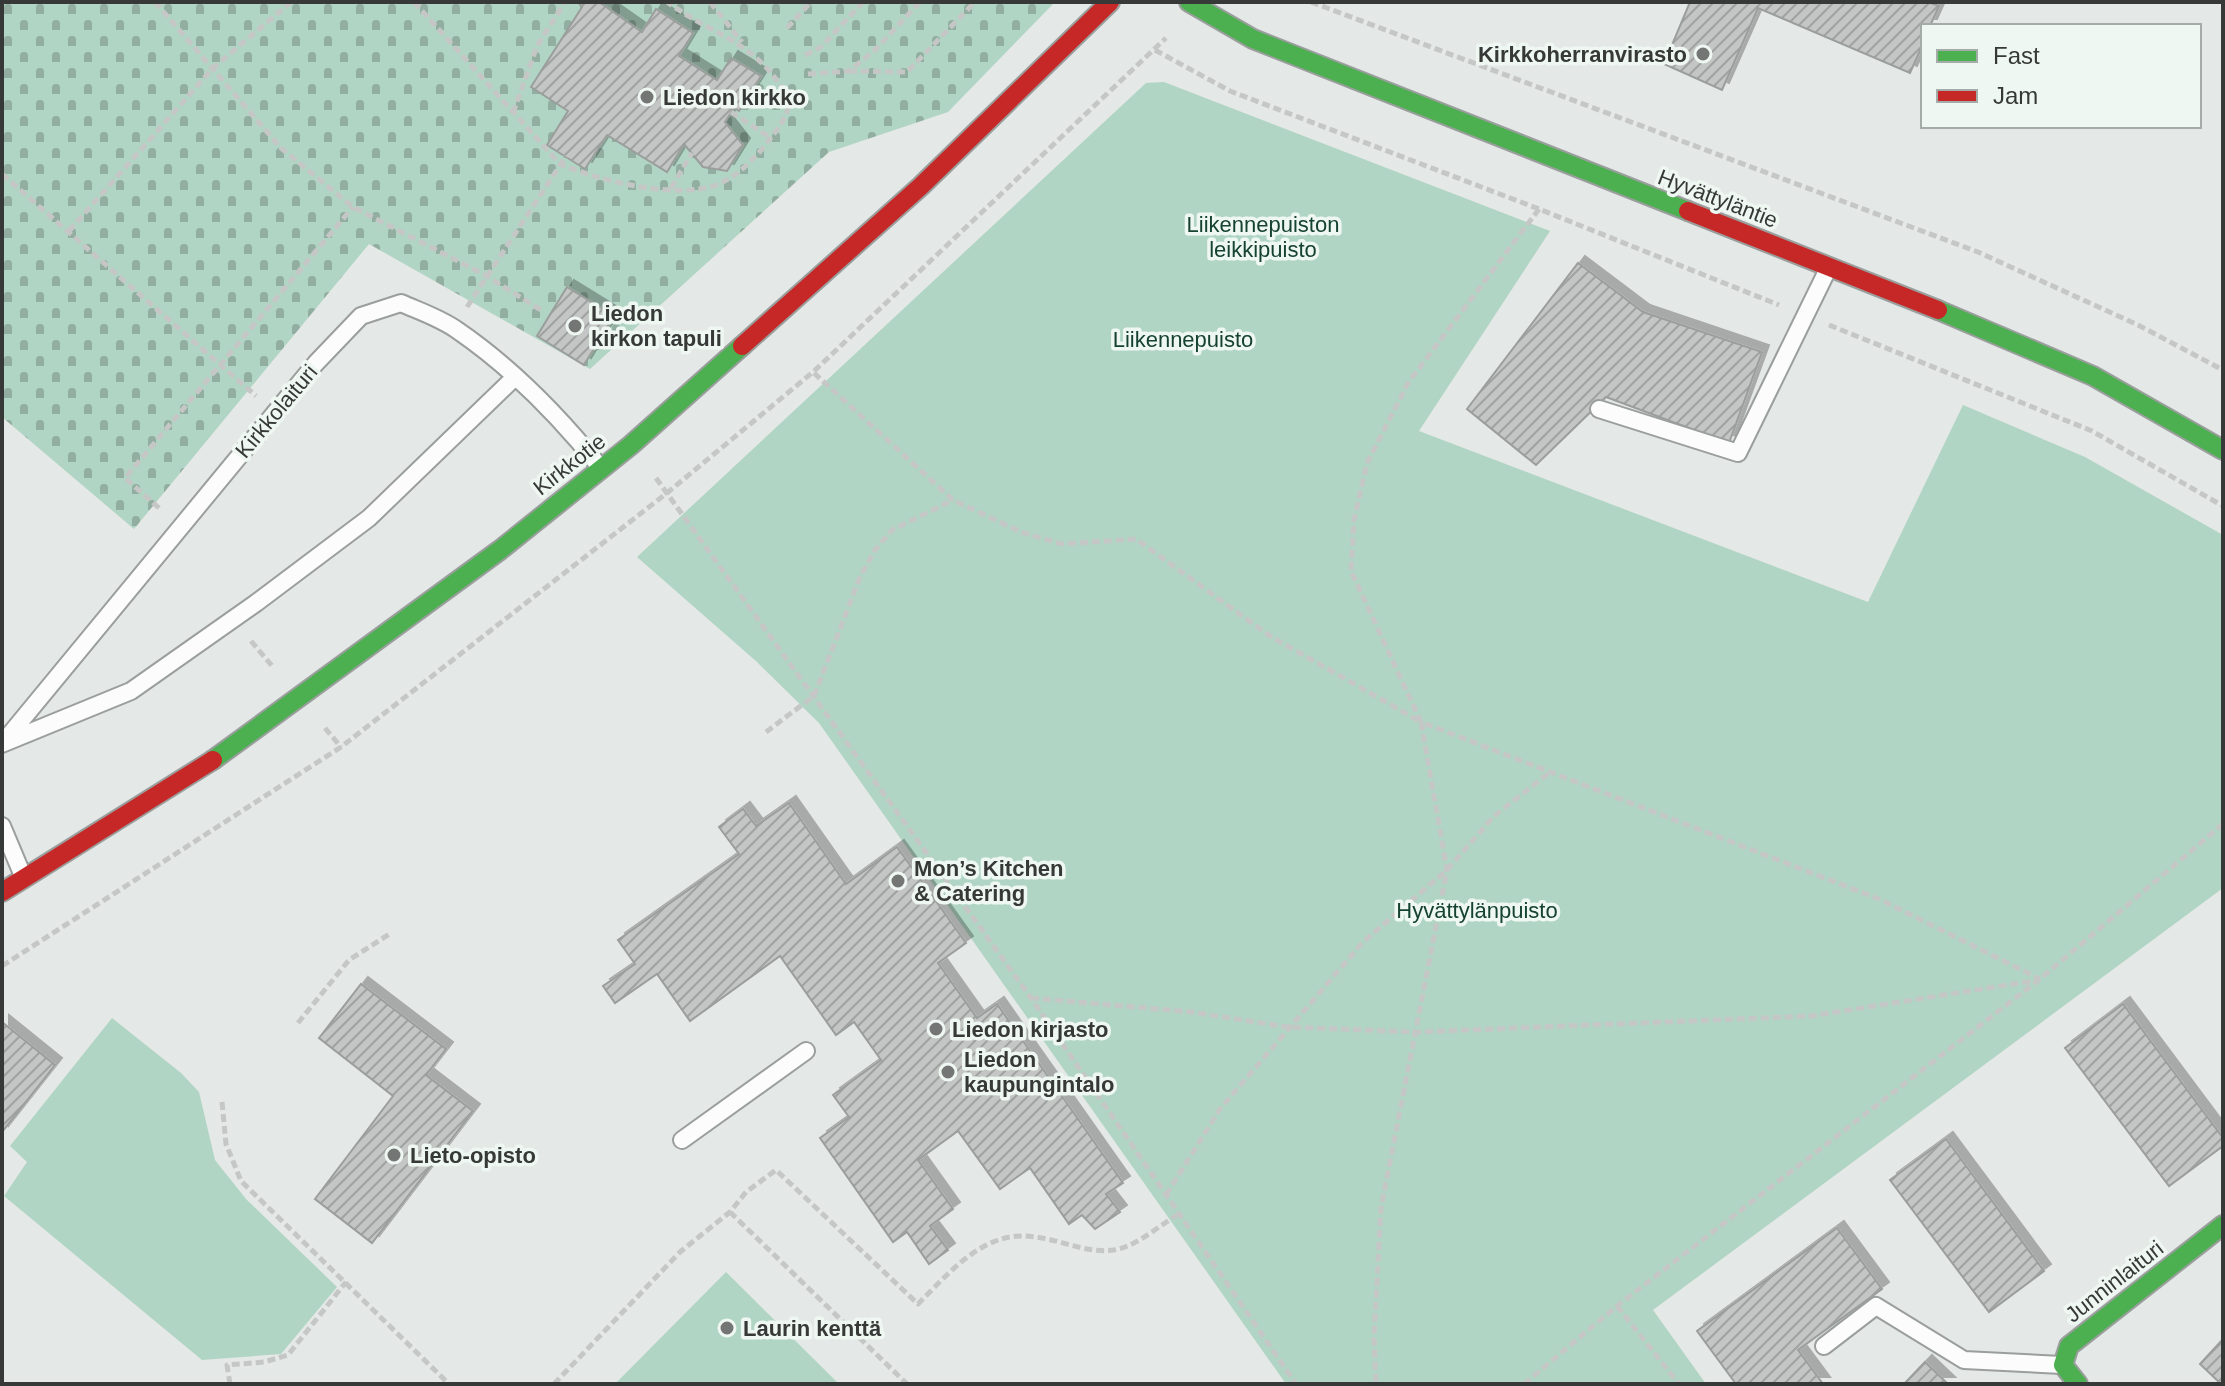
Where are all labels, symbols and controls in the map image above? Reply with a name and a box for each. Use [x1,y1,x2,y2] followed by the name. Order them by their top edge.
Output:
[1921,24,2201,128] legend
[1478,42,1687,67] place label: Kirkkoherranvirasto
[1993,42,2040,69] text: Fast
[1694,45,1712,63] marker: Kirkkoherranvirasto
[1993,82,2038,109] text: Jam
[663,85,806,110] place label: Liedon kirkko
[638,88,656,106] marker: Liedon kirkko
[1655,164,1781,233] street label: Hyvättyläntie
[1187,212,1339,262] park label: Liikennepuiston leikkipuisto
[591,301,722,351] place label: Liedon kirkon tapuli
[566,317,584,335] marker: Liedon kirkon tapuli
[1113,327,1253,352] park label: Liikennepuisto
[230,360,323,463] street label: Kirkkolaituri
[528,429,610,500] street label: Kirkkotie
[914,856,1064,906] place label: Mon’s Kitchen & Catering
[889,872,907,890] marker: Mon’s Kitchen & Catering
[1396,898,1558,923] park label: Hyvättylänpuisto
[952,1017,1108,1042] place label: Liedon kirjasto
[927,1020,945,1038] marker: Liedon kirjasto
[964,1047,1114,1097] place label: Liedon kaupungintalo
[939,1063,957,1081] marker: Liedon kaupungintalo
[410,1143,536,1168] place label: Lieto-opisto
[385,1146,403,1164] marker: Lieto-opisto
[2060,1235,2168,1327] street label: Junninlaituri
[743,1316,882,1341] place label: Laurin kenttä
[718,1319,736,1337] marker: Laurin kenttä

